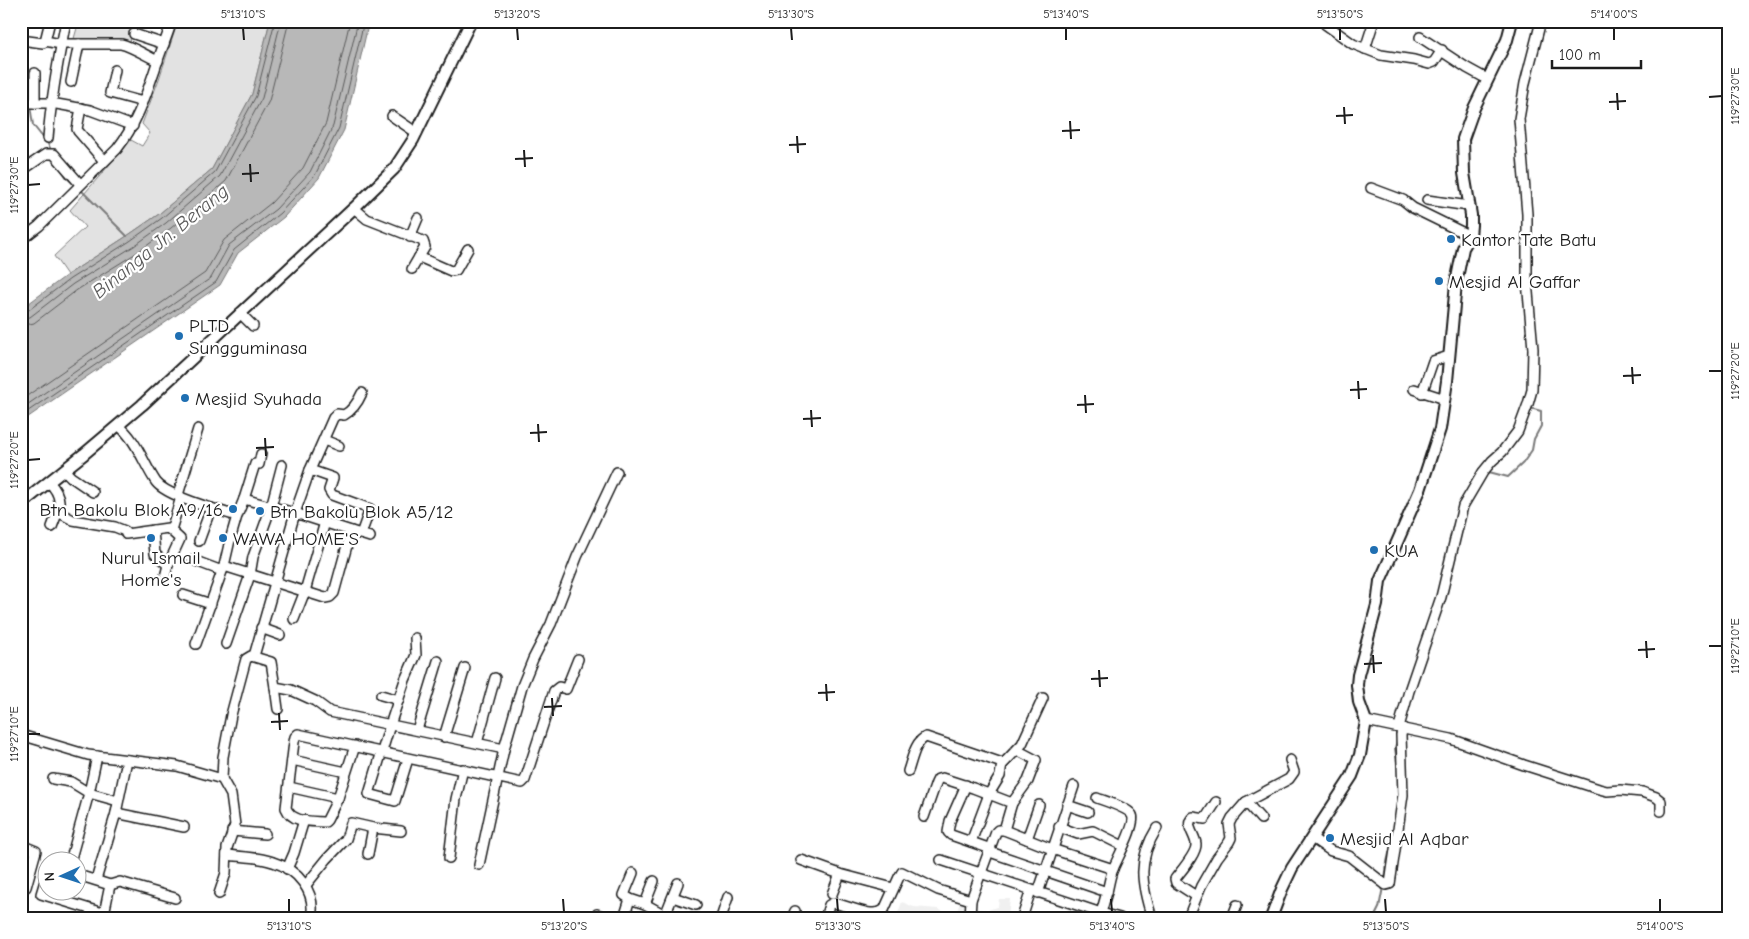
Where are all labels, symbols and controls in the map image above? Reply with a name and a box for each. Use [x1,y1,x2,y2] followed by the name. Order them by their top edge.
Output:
[221,7,266,21] text: 5°13'10"S
[494,7,540,21] text: 5°13'20"S
[768,7,814,21] text: 5°13'30"S
[1043,7,1089,21] text: 5°13'40"S
[1317,7,1364,21] text: 5°13'50"S
[1591,7,1638,21] text: 5°14'00"S
[1552,38,1640,70] scale bar
[1559,46,1601,64] text: 100 m
[1728,67,1742,125] text: 119°27'30"E
[7,156,21,214] text: 119°27'30"E
[88,180,233,303] water label: Binanga Jn. Berang
[1461,229,1596,251] place label: Kantor Tate Batu
[1445,233,1457,245] marker: Kantor Tate Batu
[1449,271,1581,293] place label: Mesjid Al Gaffar
[1433,275,1445,287] marker: Mesjid Al Gaffar
[189,315,308,359] place label: PLTD Sungguminasa
[173,330,185,342] marker: PLTD Sungguminasa
[1728,342,1742,400] text: 119°27'20"E
[195,388,322,410] place label: Mesjid Syuhada
[179,392,191,404] marker: Mesjid Syuhada
[7,431,21,489] text: 119°27'20"E
[40,499,223,521] place label: Btn Bakolu Blok A9/16
[270,501,453,523] place label: Btn Bakolu Blok A5/12
[227,503,239,515] marker: Btn Bakolu Blok A9/16
[254,505,266,517] marker: Btn Bakolu Blok A5/12
[233,528,359,550] place label: WAWA HOME'S
[145,532,157,544] marker: Nurul Ismail Home's
[217,532,229,544] marker: WAWA HOME'S
[1384,540,1419,562] place label: KUA
[1368,544,1380,556] marker: KUA
[101,547,201,591] place label: Nurul Ismail Home's
[1728,618,1742,674] text: 119°27'10"E
[7,706,21,762] text: 119°27'10"E
[1340,828,1469,850] place label: Mesjid Al Aqbar
[1324,832,1336,844] marker: Mesjid Al Aqbar
[38,852,88,902] north arrow
[41,872,58,882] text: N
[267,919,312,933] text: 5°13'10"S
[541,919,587,933] text: 5°13'20"S
[815,919,861,933] text: 5°13'30"S
[1089,919,1135,933] text: 5°13'40"S
[1363,919,1410,933] text: 5°13'50"S
[1637,919,1684,933] text: 5°14'00"S

